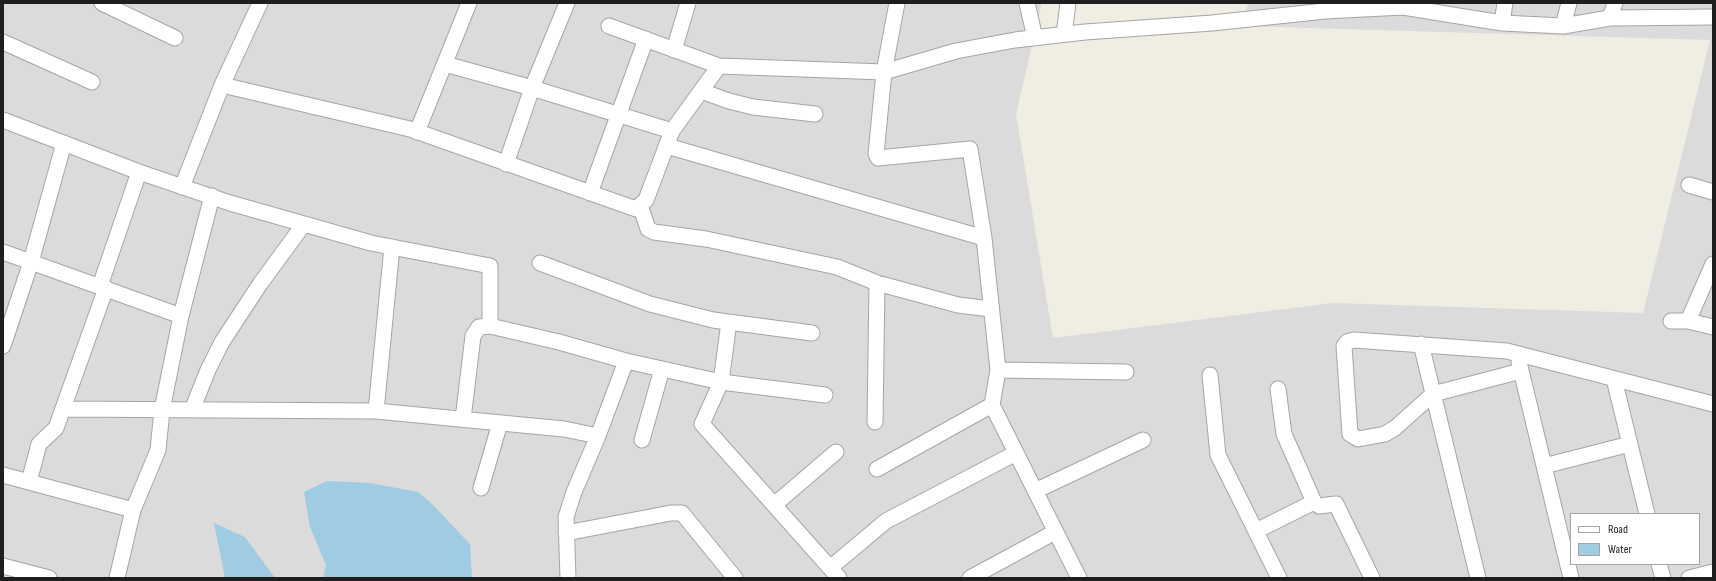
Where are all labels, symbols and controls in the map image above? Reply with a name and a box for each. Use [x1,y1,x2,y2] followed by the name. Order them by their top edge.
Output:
[1570,513,1700,565] legend
[1608,522,1628,537] text: Road
[1608,542,1632,557] text: Water

